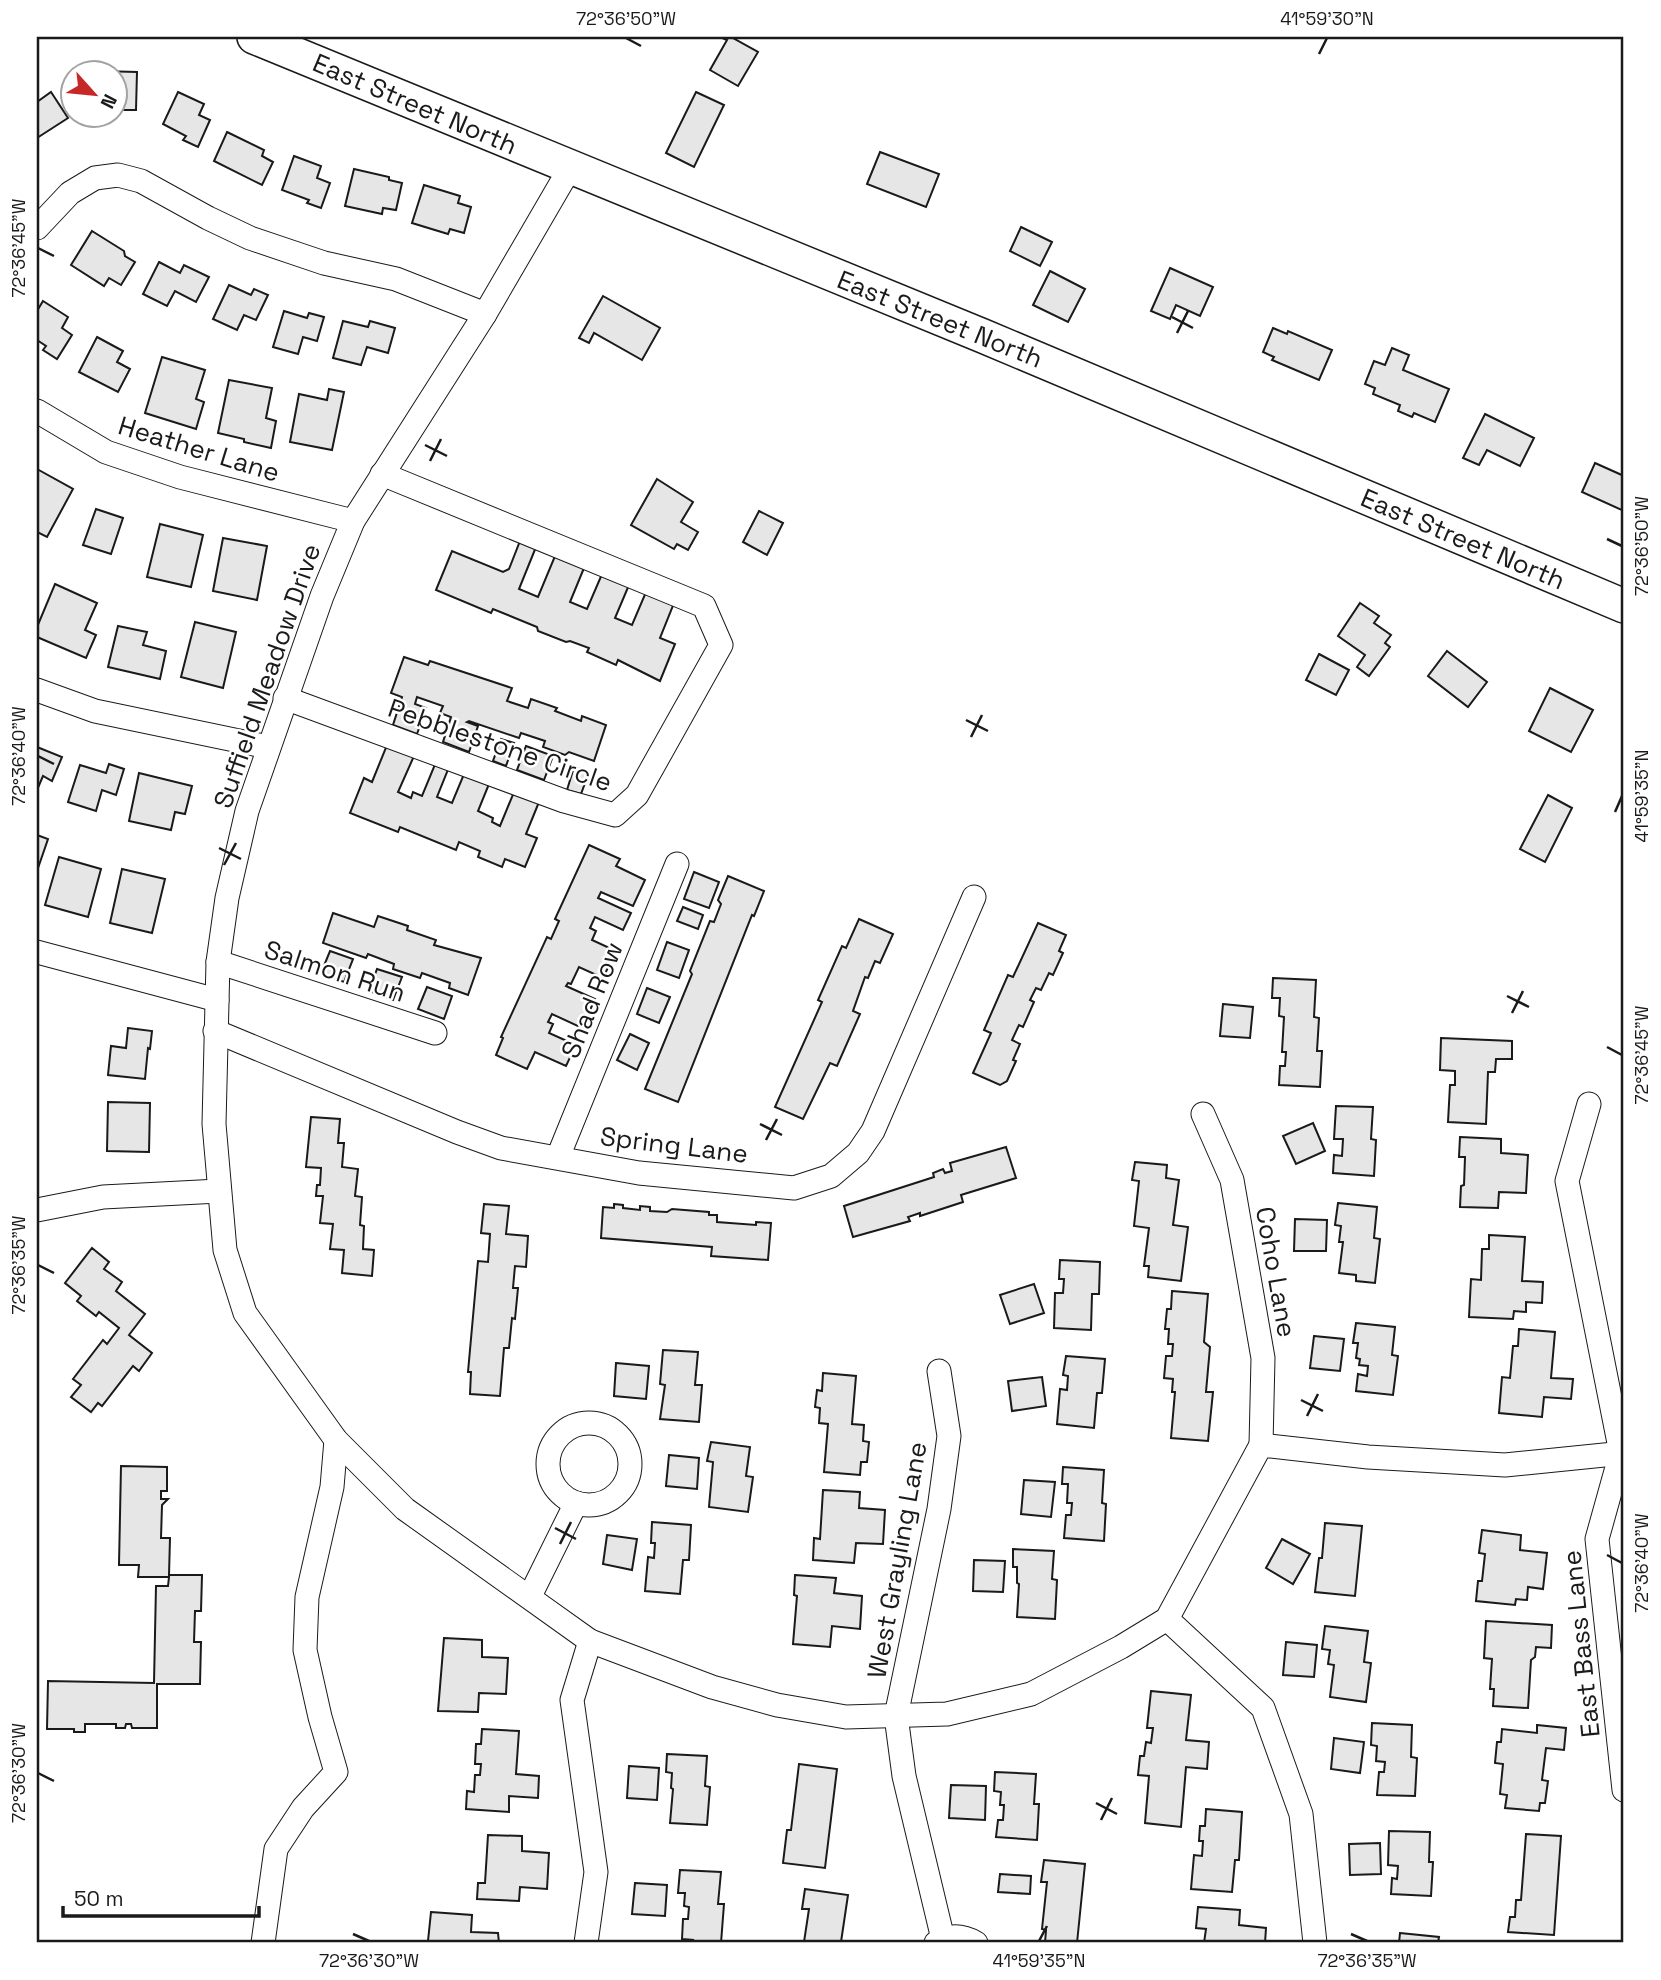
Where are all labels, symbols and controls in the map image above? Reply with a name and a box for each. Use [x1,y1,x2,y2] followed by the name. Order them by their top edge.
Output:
[576,7,676,30] text: 72°36'50"W
[1280,7,1374,30] text: 41°59'30"N
[308,46,522,162] street label: East Street North
[60,60,130,130] north arrow
[95,90,123,113] text: N
[7,198,30,297] text: 72°36'45"W
[832,262,1048,376] street label: East Street North
[114,408,284,490] street label: Heather Lane
[1356,481,1570,597] street label: East Street North
[1630,496,1653,596] text: 72°36'50"W
[206,539,328,813] street label: Suffield Meadow Drive
[384,691,616,799] street label: Pebblestone Circle
[7,706,30,806] text: 72°36'40"W
[1630,750,1653,842] text: 41°59'35"N
[260,932,410,1010] street label: Salmon Run
[553,937,631,1063] street label: Shad Row
[1630,1005,1653,1104] text: 72°36'45"W
[598,1119,750,1171] street label: Spring Lane
[1248,1204,1304,1340] street label: Coho Lane
[7,1215,30,1315] text: 72°36'35"W
[859,1439,935,1681] street label: West Grayling Lane
[1630,1513,1653,1613] text: 72°36'40"W
[1554,1549,1608,1739] street label: East Bass Lane
[7,1723,30,1823] text: 72°36'30"W
[63,1875,259,1919] scale bar
[74,1885,124,1912] text: 50 m
[319,1949,419,1972] text: 72°36'30"W
[993,1949,1085,1972] text: 41°59'35"N
[1317,1949,1417,1972] text: 72°36'35"W

